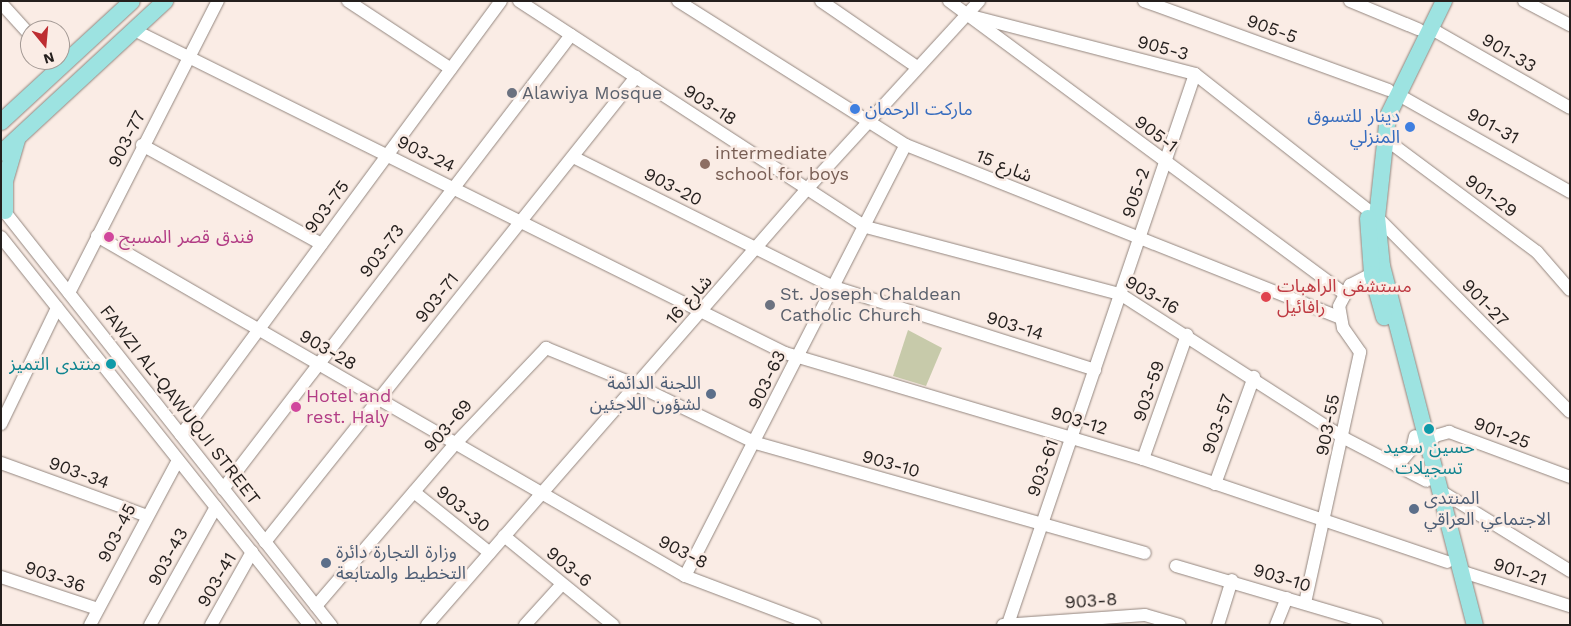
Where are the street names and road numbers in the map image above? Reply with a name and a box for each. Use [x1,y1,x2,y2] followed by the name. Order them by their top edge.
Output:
[1244,10,1300,48] street label: 905-5
[1478,29,1540,77] street label: 901-33
[1135,31,1191,65] street label: 905-3
[679,80,741,130] street label: 903-18
[1463,103,1523,149] street label: 901-31
[104,107,150,171] street label: 903-77
[1130,111,1182,157] street label: 905-1
[393,131,459,177] street label: 903-24
[973,145,1035,187] street label: شارع 15
[640,163,706,211] street label: 903-20
[1117,165,1155,221] street label: 905-2
[1461,170,1521,222] street label: 901-29
[300,176,354,238] street label: 903-75
[355,220,409,282] street label: 903-73
[410,269,464,327] street label: 903-71
[661,271,717,329] street label: شارع 16
[1121,271,1183,319] street label: 903-16
[1457,275,1513,331] street label: 901-27
[95,301,265,509] street label: FAWZI AL-QAWUQJI STREET
[984,307,1046,345] street label: 903-14
[296,325,360,375] street label: 903-28
[743,347,791,413] street label: 903-63
[1129,358,1169,424] street label: 903-59
[1197,391,1239,457] street label: 903-57
[1311,392,1345,458] street label: 903-55
[419,395,477,457] street label: 903-69
[1048,402,1110,440] street label: 903-12
[1471,412,1533,454] street label: 901-25
[1023,436,1063,500] street label: 903-61
[860,445,922,483] street label: 903-10
[46,452,112,494] street label: 903-34
[432,481,494,537] street label: 903-30
[93,500,141,566] street label: 903-45
[143,524,193,590] street label: 903-43
[655,530,711,574] street label: 903-8
[542,542,596,592] street label: 903-6
[193,549,241,611] street label: 903-41
[1490,553,1550,591] street label: 901-21
[22,557,88,597] street label: 903-36
[1251,559,1313,597] street label: 903-10
[1064,588,1118,614] street label: 903-8

